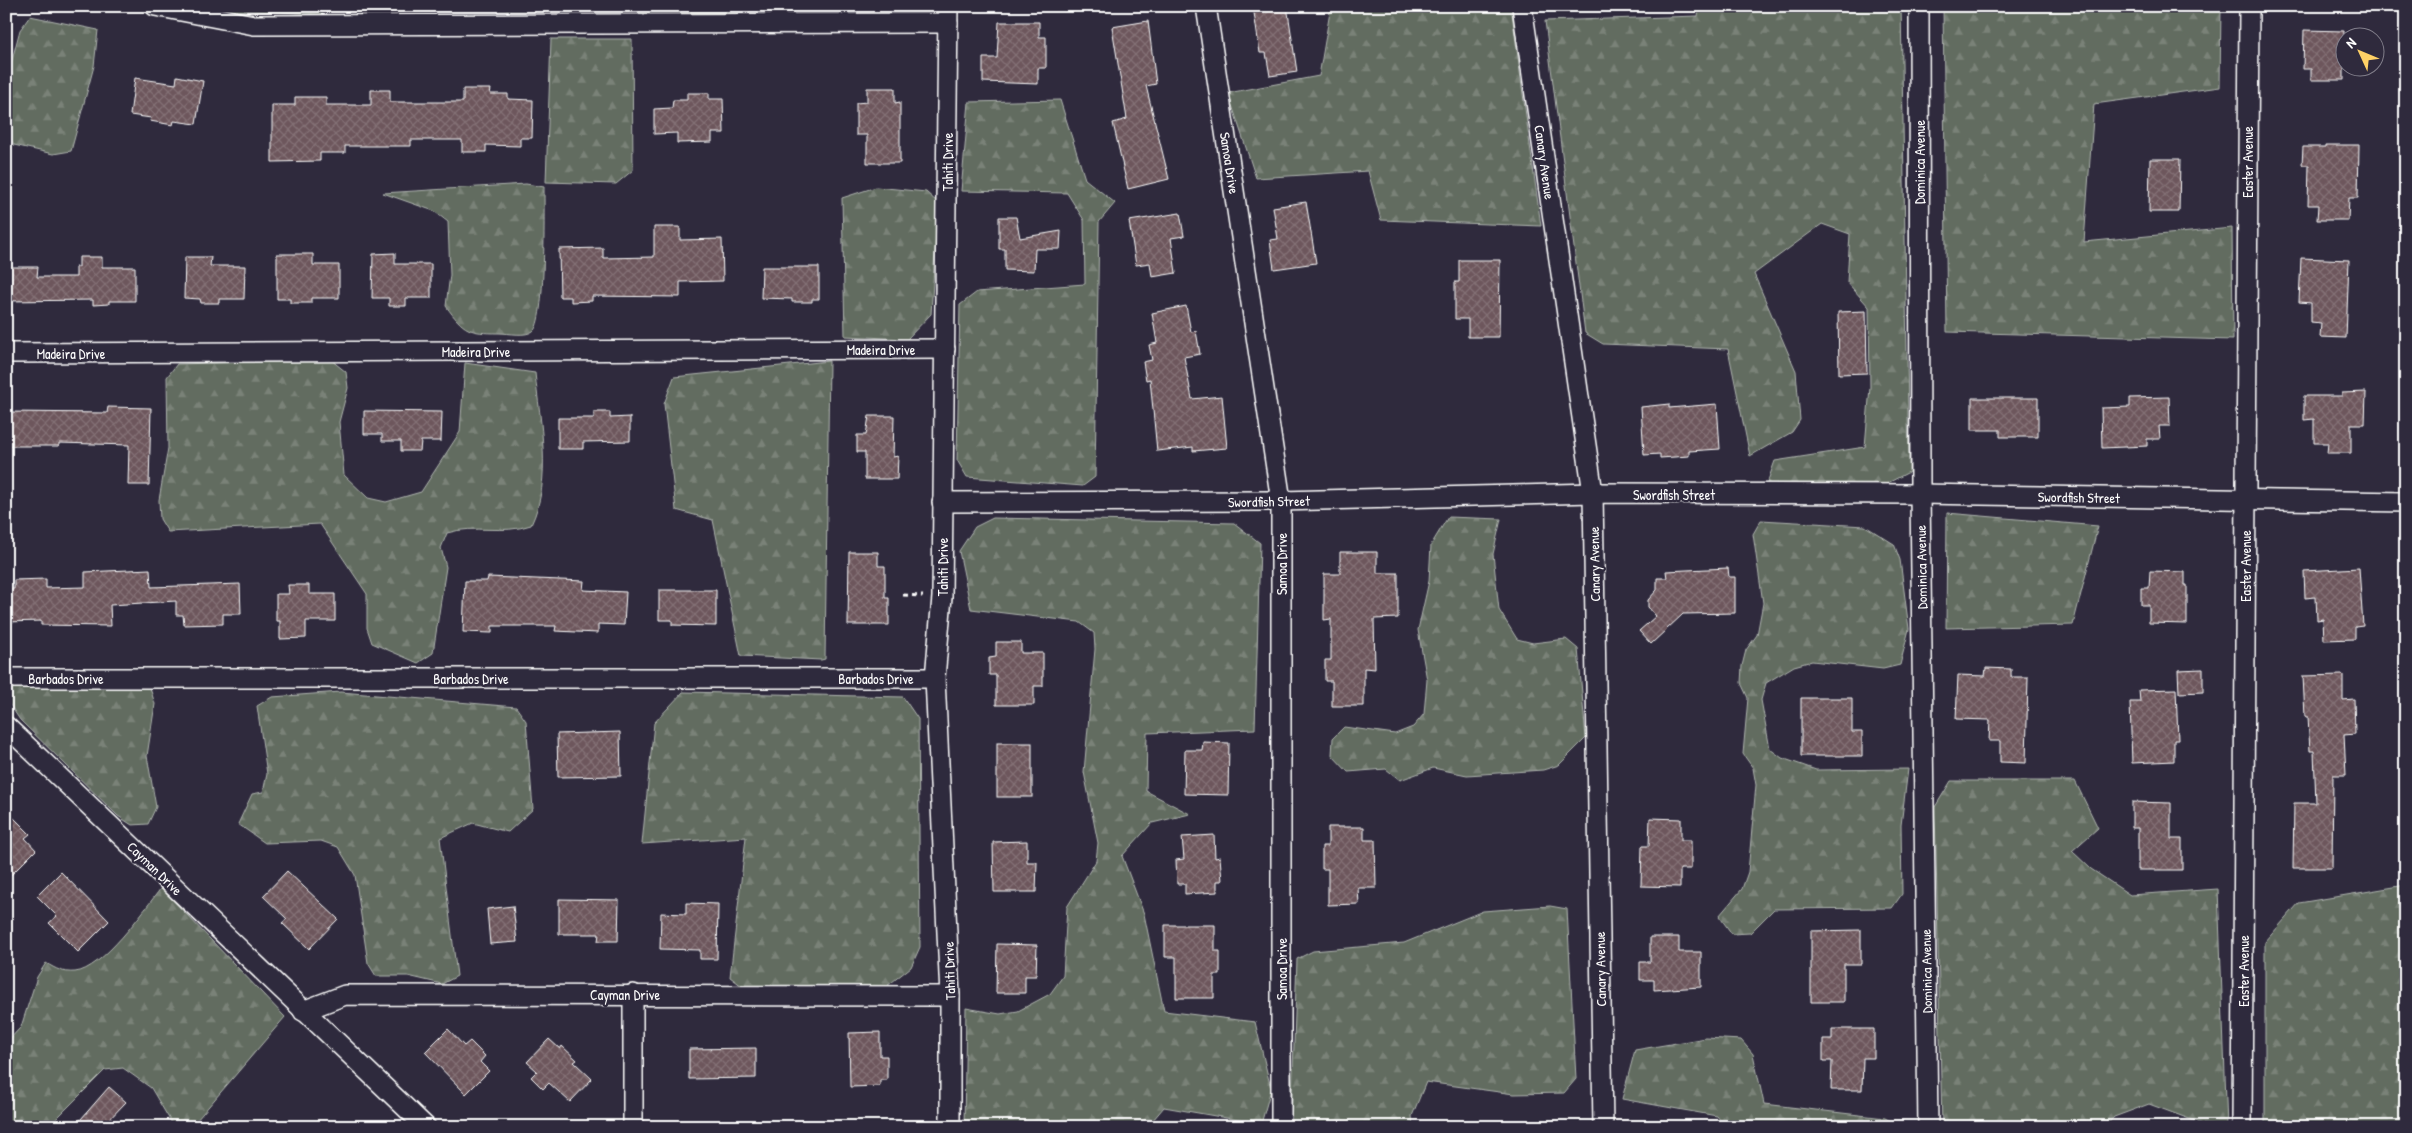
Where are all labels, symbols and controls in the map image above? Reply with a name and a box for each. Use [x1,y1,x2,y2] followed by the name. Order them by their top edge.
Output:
[2334,28,2384,78] north arrow
[2341,33,2360,52] text: N
[1910,120,1929,204] street label: Dominica Avenue
[1529,124,1560,201] street label: Canary Avenue
[2238,126,2257,198] street label: Easter Avenue
[1216,131,1244,196] street label: Samoa Drive
[938,132,957,191] street label: Tahiti Drive
[847,340,916,359] street label: Madeira Drive
[442,342,511,361] street label: Madeira Drive
[37,344,106,363] street label: Madeira Drive
[1633,485,1715,504] street label: Swordfish Street
[2038,487,2120,507] street label: Swordfish Street
[1228,491,1310,511] street label: Swordfish Street
[1911,524,1931,609] street label: Dominica Avenue
[1584,526,1605,602] street label: Canary Avenue
[2236,530,2255,602] street label: Easter Avenue
[1272,533,1291,595] street label: Samoa Drive
[933,537,952,596] street label: Tahiti Drive
[28,669,104,688] street label: Barbados Drive
[433,669,509,688] street label: Barbados Drive
[838,669,914,688] street label: Barbados Drive
[123,837,187,900] street label: Cayman Drive
[1916,928,1936,1013] street label: Dominica Avenue
[1590,931,1611,1007] street label: Canary Avenue
[2234,935,2253,1007] street label: Easter Avenue
[1272,938,1291,1000] street label: Samoa Drive
[938,941,960,1001] street label: Tahiti Drive
[590,985,660,1005] street label: Cayman Drive

